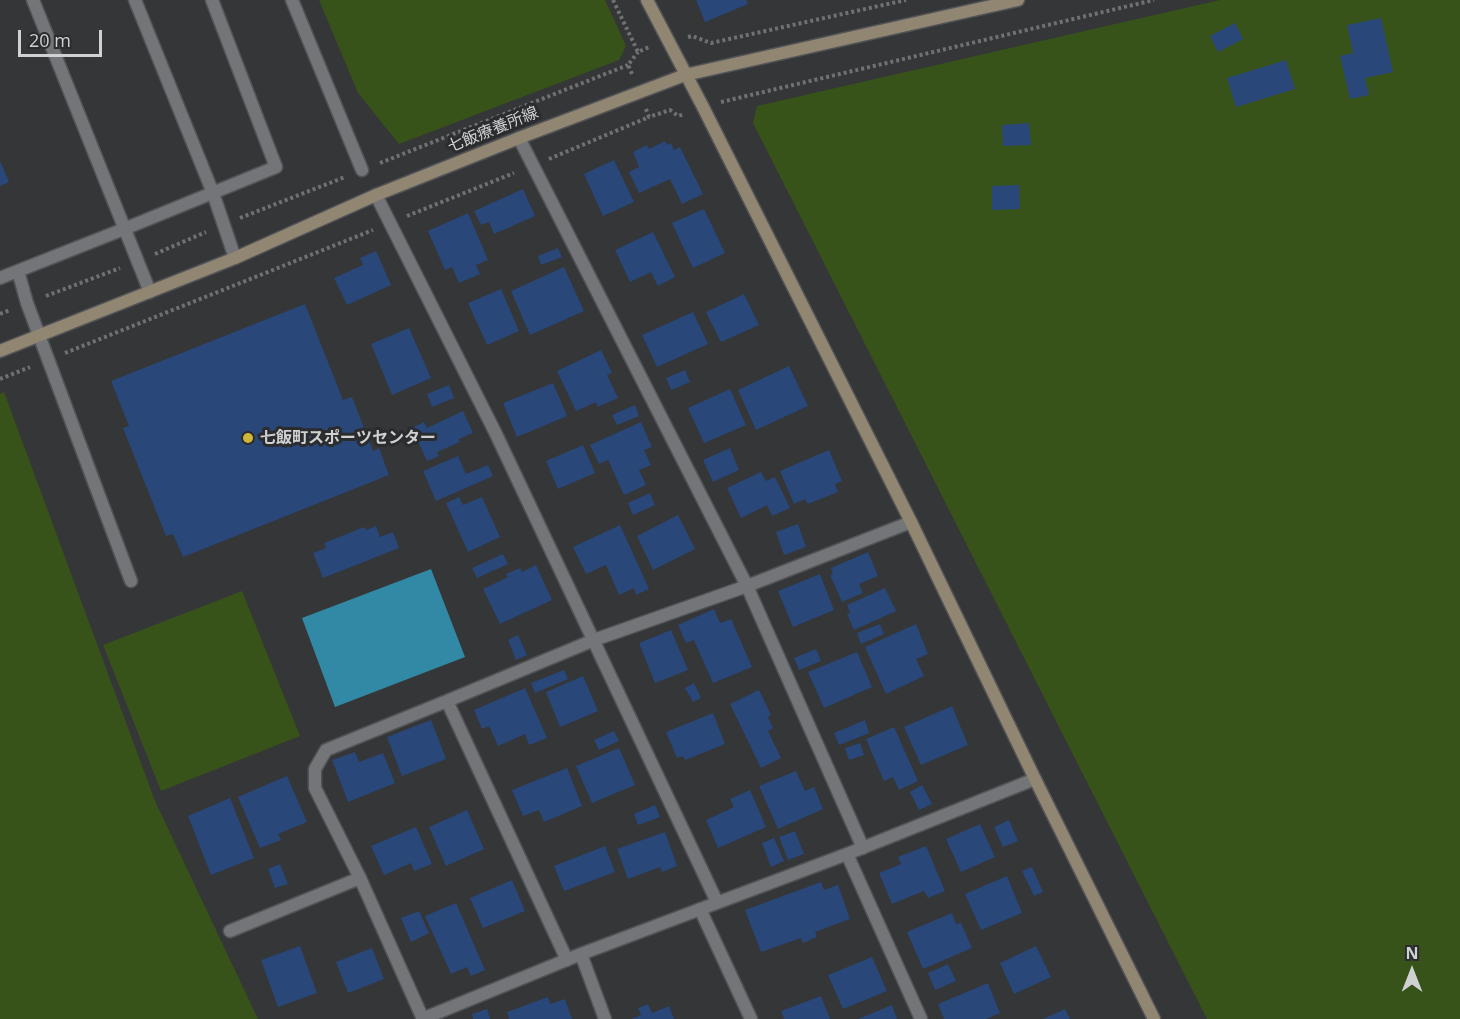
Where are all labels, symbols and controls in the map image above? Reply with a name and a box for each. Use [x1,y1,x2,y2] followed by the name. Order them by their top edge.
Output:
[21,18,105,56] scale bar
[29,28,71,52] text: 20 m
[445,103,541,157] street label: 七飯療養所線
[260,428,436,448] place label: 七飯町スポーツセンター
[241,431,255,445] marker: 七飯町スポーツセンター
[1382,941,1442,1001] north arrow
[1405,942,1419,964] text: N

